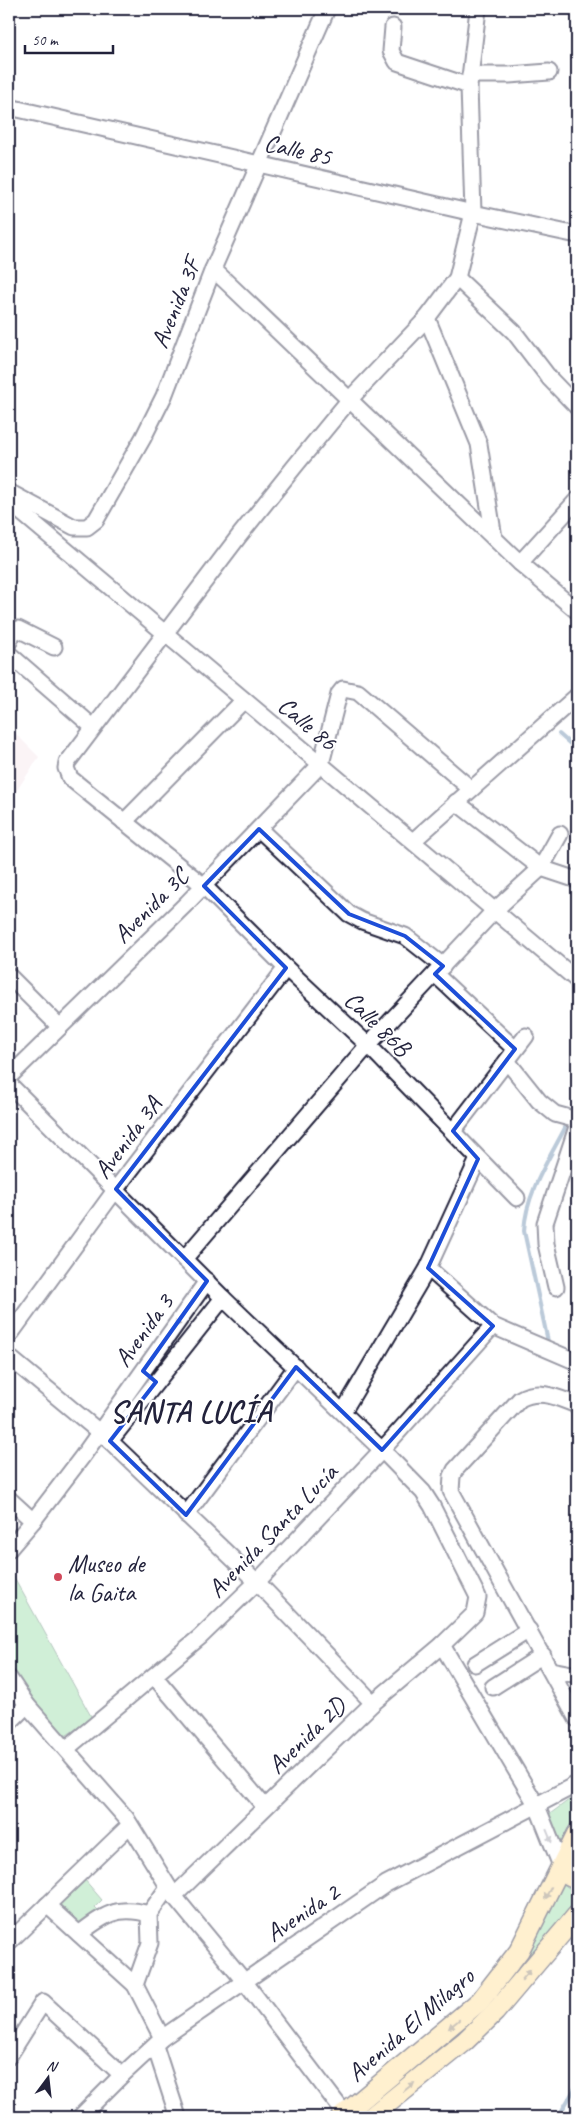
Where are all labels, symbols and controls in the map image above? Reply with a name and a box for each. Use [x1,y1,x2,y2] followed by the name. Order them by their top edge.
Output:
[25,22,112,54] scale bar
[32,31,59,50] text: 50 m
[261,127,336,174] street label: Calle 85
[144,249,210,353] street label: Avenida 3F
[271,690,344,758] street label: Calle 86
[106,860,197,950] street label: Avenida 3C
[337,984,419,1065] street label: Calle 86B
[87,1089,170,1185] street label: Avenida 3A
[107,1287,182,1373] street label: Avenida 3
[174,1314,184,1328] one-way arrow
[110,1393,274,1431] district label: SANTA LUCÍA
[201,1455,346,1604] street label: Avenida Santa Lucía
[68,1548,146,1609] place label: Museo de la Gaita
[52,1571,64,1583] marker: Museo de la Gaita
[261,1689,354,1781] street label: Avenida 2D
[545,1829,553,1844] one-way arrow
[260,1876,347,1949] street label: Avenida 2
[544,1886,552,1900] one-way arrow
[340,1960,482,2089] street label: Avenida El Milagro
[521,1969,532,1982] one-way arrow
[448,2018,461,2029] one-way arrow
[22,2054,72,2104] north arrow
[45,2057,60,2076] text: N
[402,2081,415,2092] one-way arrow

